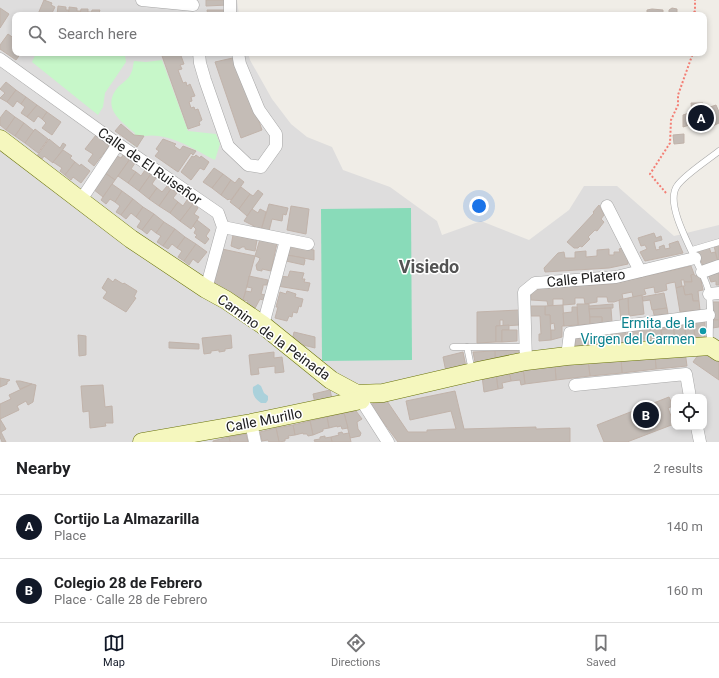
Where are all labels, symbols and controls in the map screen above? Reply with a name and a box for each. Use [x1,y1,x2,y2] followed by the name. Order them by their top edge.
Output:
[12,12,707,56] search box
[26,23,48,45] icon: search
[58,25,137,43] text: Search here
[688,103,714,133] pin: A
[95,124,205,208] street label: Calle de El Ruiseñor
[469,196,489,216] your location
[399,256,459,277] district label: Visiedo
[546,266,626,290] street label: Calle Platero
[215,291,333,383] street label: Camino de la Peinada
[580,315,695,347] place label: Ermita de la Virgen del Carmen
[698,326,708,336] marker: Ermita de la Virgen del Carmen
[671,394,707,430] map controls
[671,394,707,430] button: locate
[633,400,659,430] pin: B
[225,405,303,435] street label: Calle Murillo
[16,458,71,478] text: Nearby
[653,461,703,476] text: 2 results
[54,510,199,528] text: Cortijo La Almazarilla
[25,519,33,534] text: A
[666,519,703,534] text: 140 m
[54,528,86,543] text: Place
[54,574,202,592] text: Colegio 28 de Febrero
[25,583,33,598] text: B
[666,583,703,598] text: 160 m
[54,592,207,607] text: Place · Calle 28 de Febrero
[103,632,125,669] tab: Map
[331,632,380,669] tab: Directions
[586,632,616,669] tab: Saved

